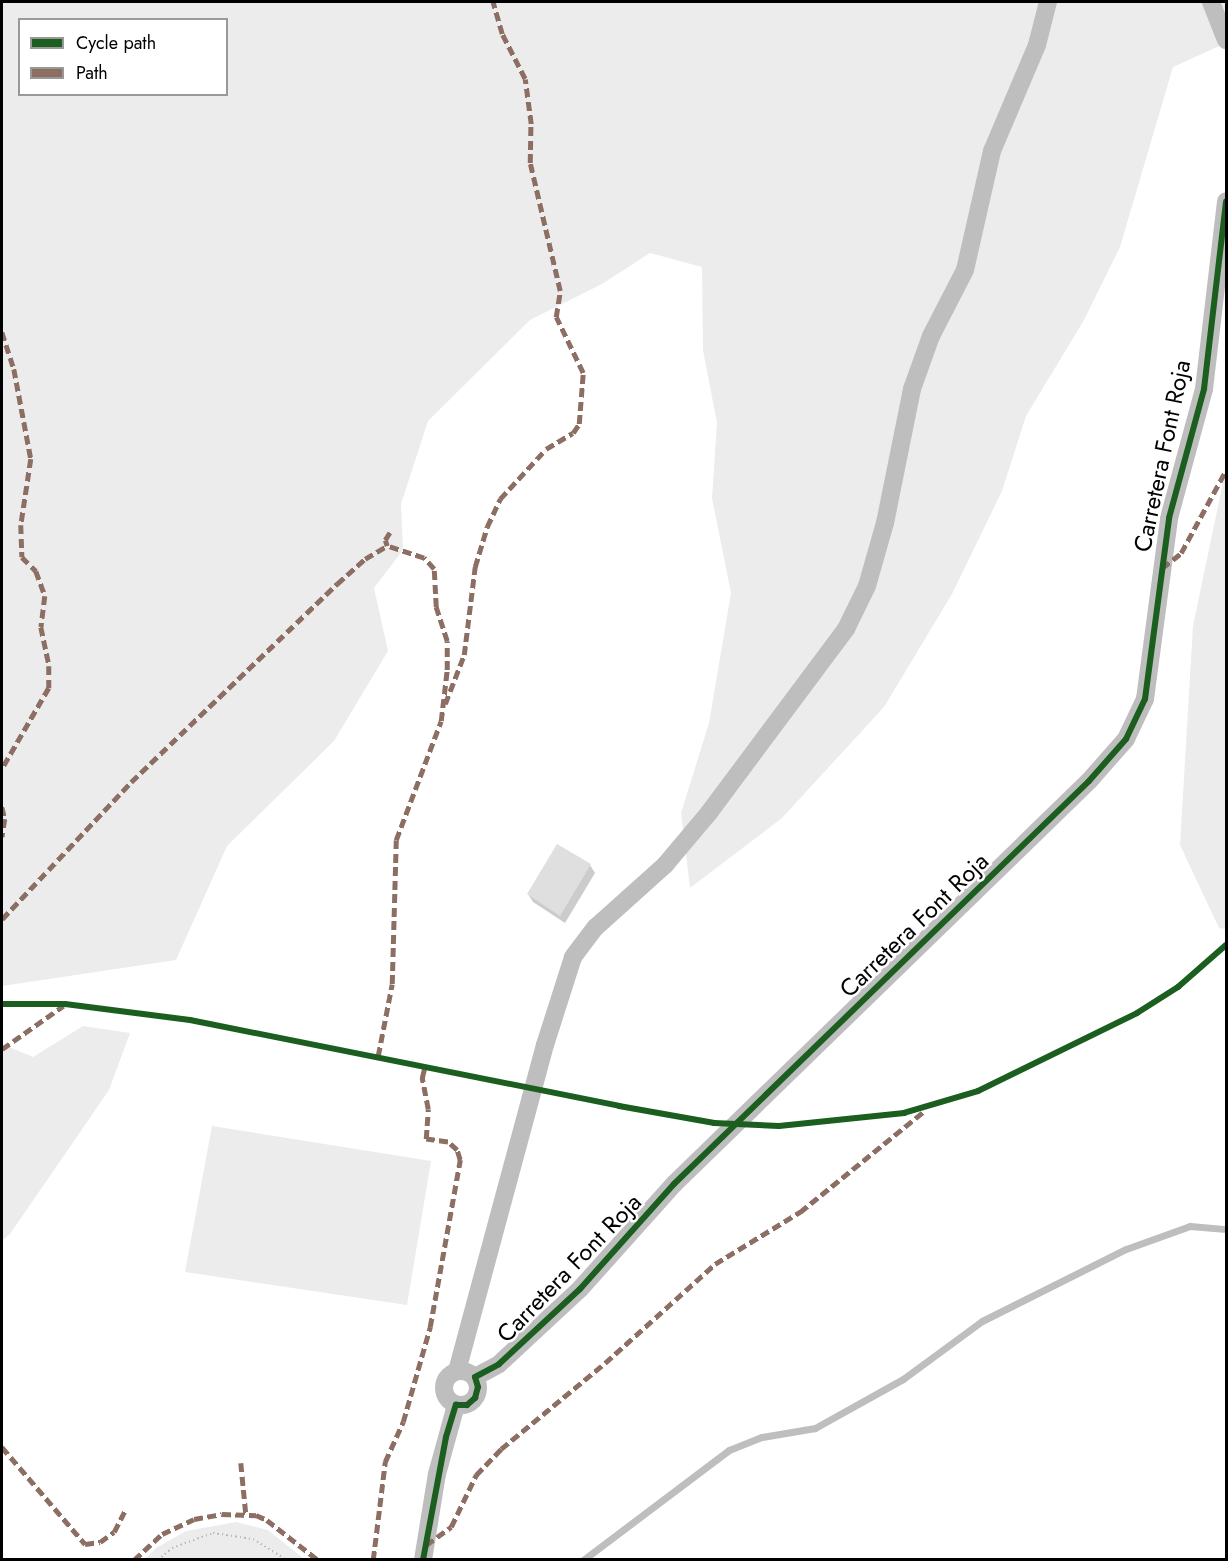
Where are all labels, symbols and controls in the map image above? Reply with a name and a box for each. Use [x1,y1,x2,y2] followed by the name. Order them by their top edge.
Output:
[18,18,228,96] legend
[76,30,156,56] text: Cycle path
[76,60,108,86] text: Path
[1128,357,1196,555] street label: Carretera Font Roja
[834,847,994,1003] street label: Carretera Font Roja
[491,1188,647,1348] street label: Carretera Font Roja

